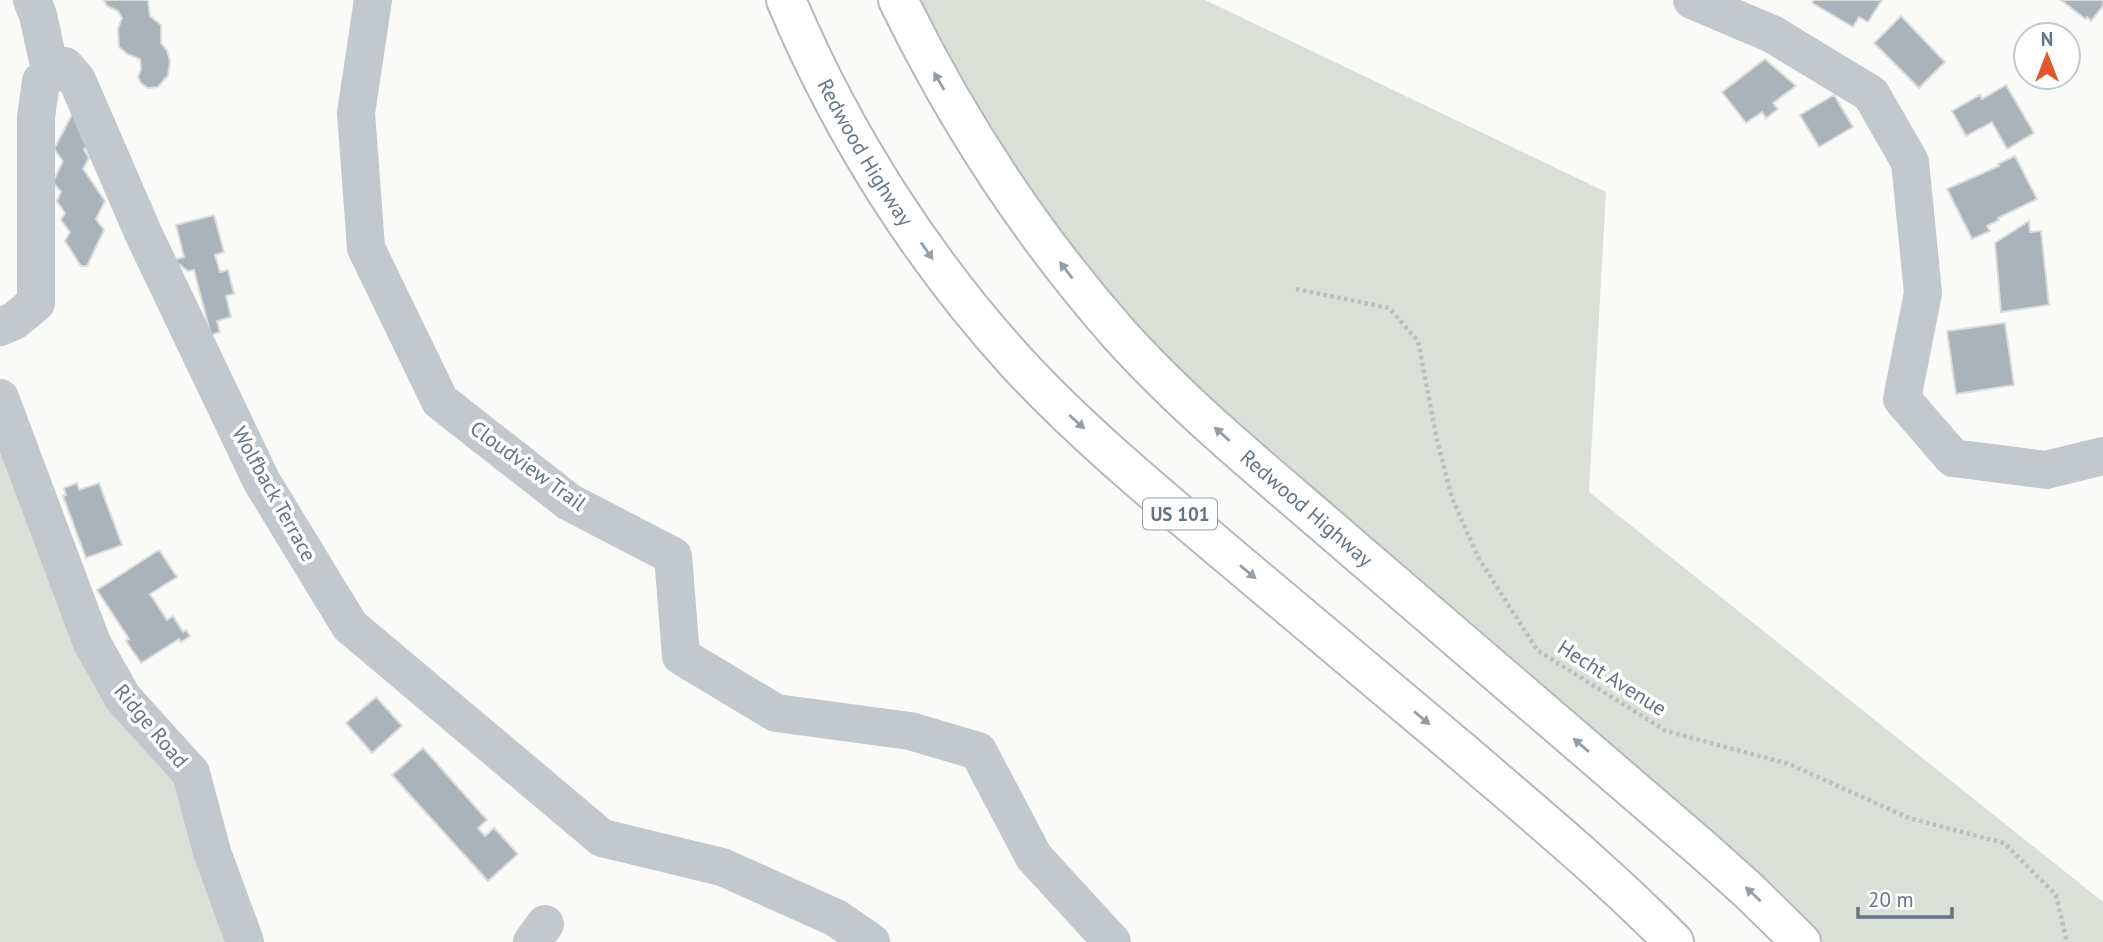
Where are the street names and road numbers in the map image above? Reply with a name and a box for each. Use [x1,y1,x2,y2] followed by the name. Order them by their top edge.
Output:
[812,74,919,231] street label: Redwood Highway
[465,414,592,517] street label: Cloudview Trail
[226,422,323,566] street label: Wolfback Terrace
[1235,444,1379,573] street label: Redwood Highway
[1143,499,1217,530] road number: US 101
[1553,633,1672,722] street label: Hecht Avenue
[108,678,194,773] street label: Ridge Road

